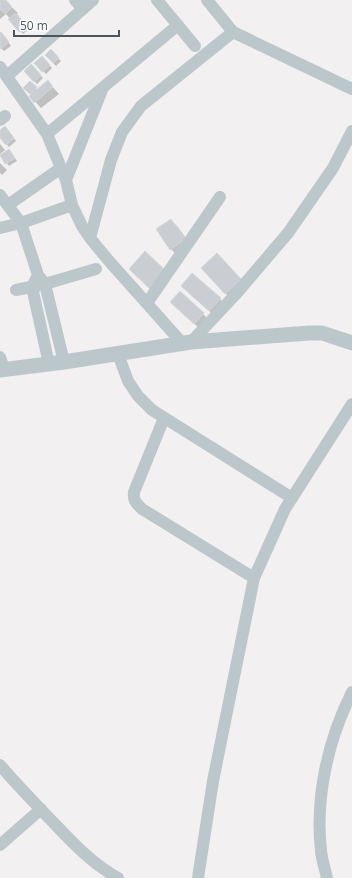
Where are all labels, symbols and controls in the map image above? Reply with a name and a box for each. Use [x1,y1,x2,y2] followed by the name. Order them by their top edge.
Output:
[14,12,119,38] scale bar
[20,17,48,34] text: 50 m

